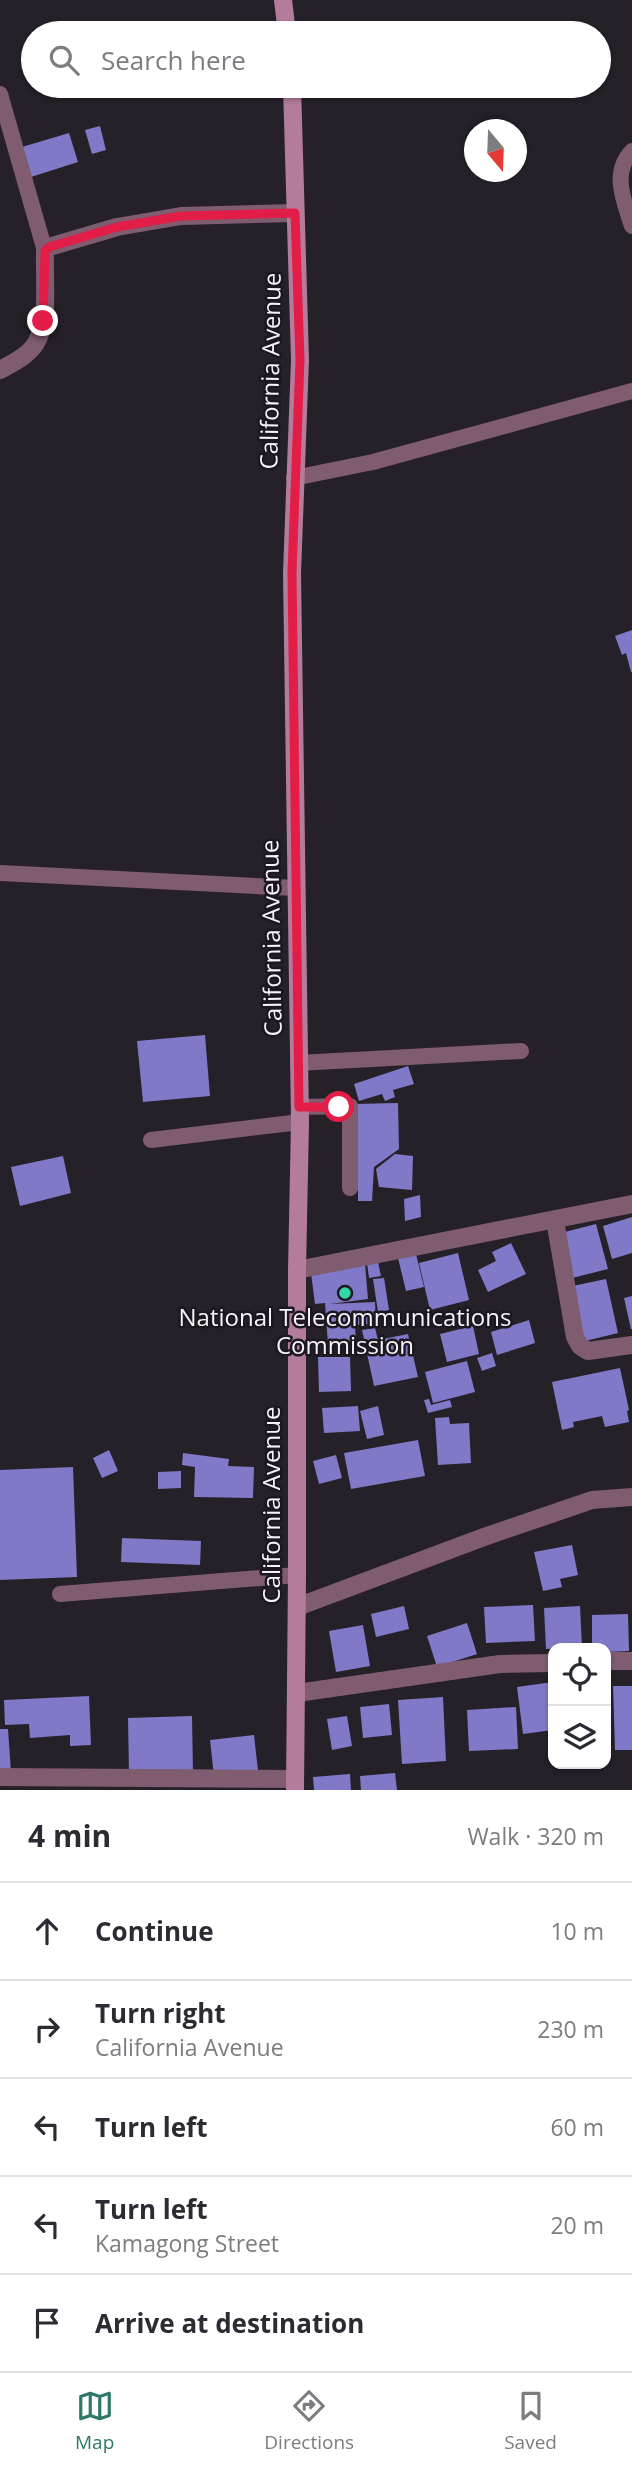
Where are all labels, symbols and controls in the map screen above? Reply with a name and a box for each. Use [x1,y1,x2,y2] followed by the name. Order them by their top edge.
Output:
[21,21,611,98] search box
[45,41,83,79] icon: search
[101,42,246,78] text: Search here
[464,119,527,182] north arrow
[251,272,288,470] street label: California Avenue
[27,305,58,336] route end
[252,839,289,1037] street label: California Avenue
[323,1091,354,1122] route start
[337,1285,353,1301] marker: National Telecommunications Commission
[179,1300,511,1361] place label: National Telecommunications Commission
[254,1407,287,1603] street label: California Avenue
[548,1643,611,1769] map controls
[548,1643,611,1706] button: locate
[548,1706,611,1769] button: layers
[28,1815,111,1856] text: 4 min
[467,1820,604,1852] text: Walk · 320 m
[28,1912,66,1950] icon: ahead
[95,1913,214,1949] text: Continue
[550,1915,604,1947] text: 10 m
[95,1995,226,2031] text: Turn right
[28,2010,66,2048] icon: right
[537,2013,604,2045] text: 230 m
[95,2031,284,2063] text: California Avenue
[28,2108,66,2146] icon: left
[95,2109,207,2145] text: Turn left
[550,2111,604,2143] text: 60 m
[95,2191,207,2227] text: Turn left
[28,2206,66,2244] icon: left
[550,2209,604,2241] text: 20 m
[95,2227,279,2259] text: Kamagong Street
[28,2304,66,2342] icon: arrive
[95,2305,364,2341] text: Arrive at destination
[75,2387,114,2455] tab: Map
[264,2387,354,2455] tab: Directions
[504,2387,557,2455] tab: Saved

